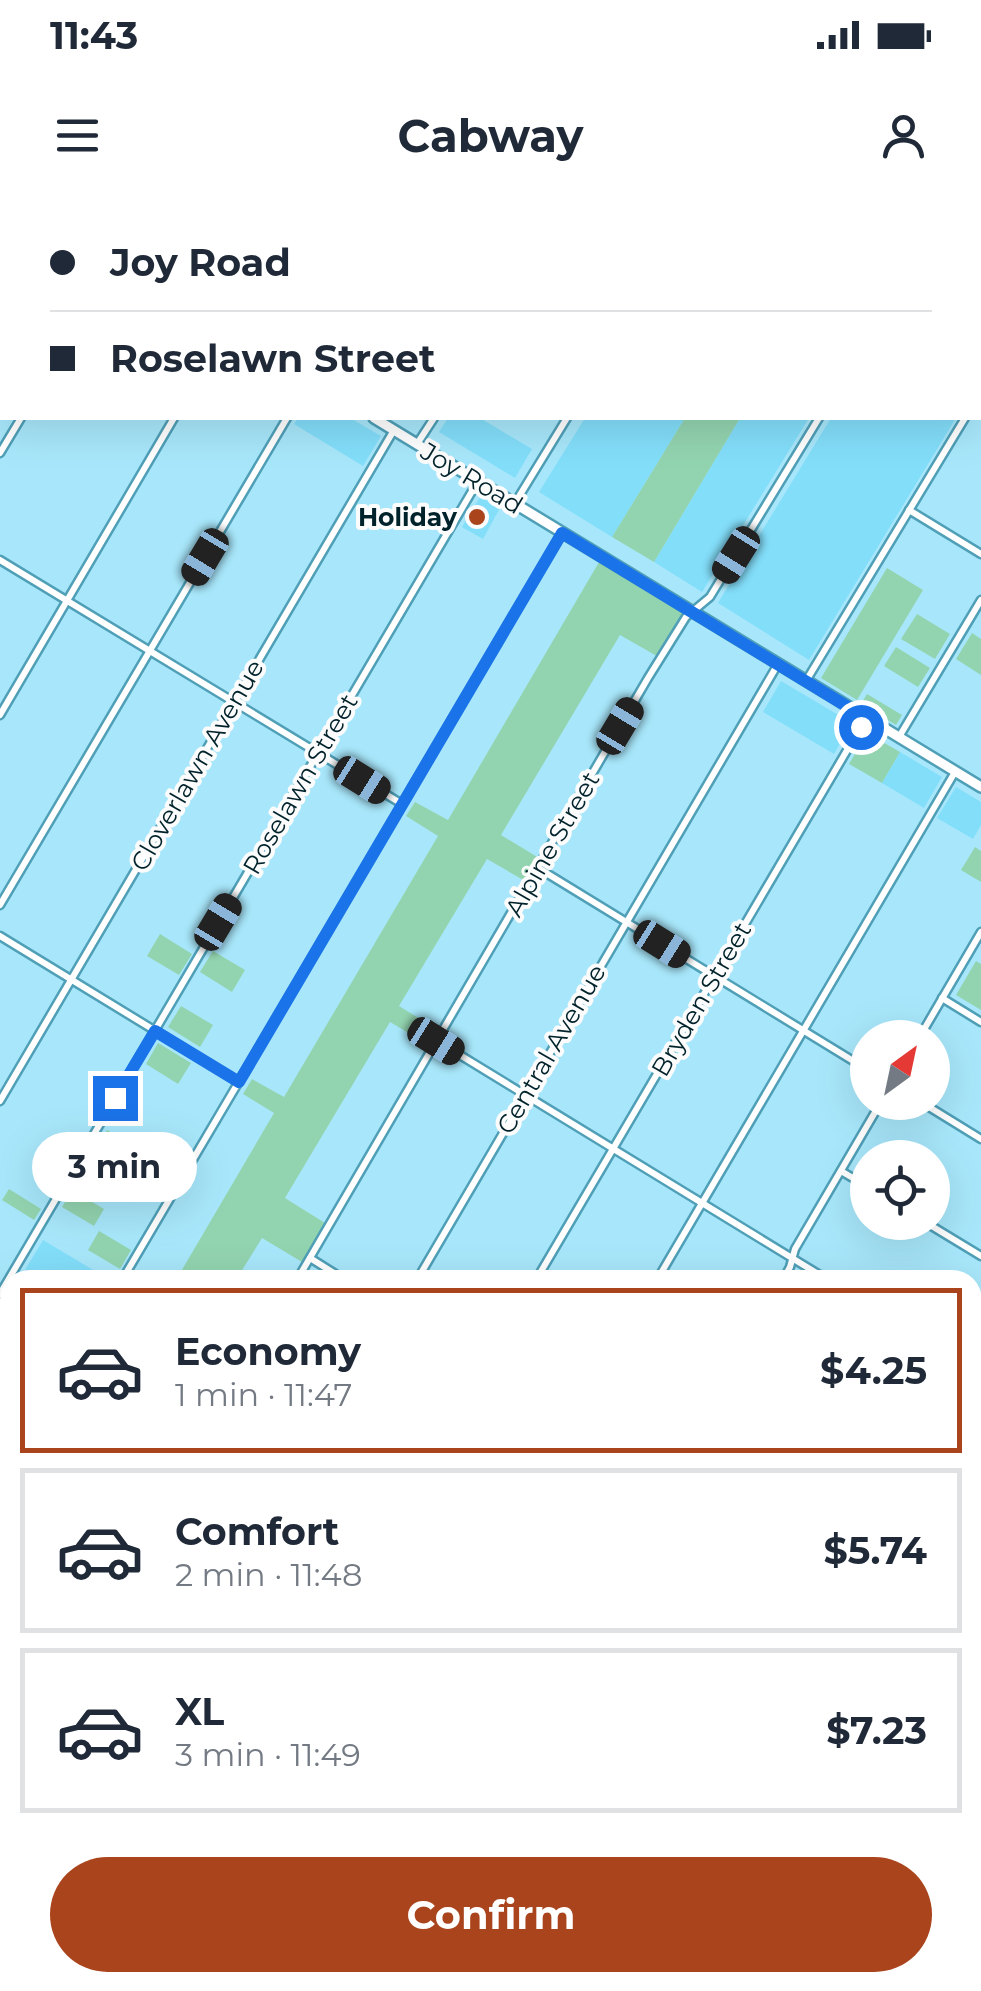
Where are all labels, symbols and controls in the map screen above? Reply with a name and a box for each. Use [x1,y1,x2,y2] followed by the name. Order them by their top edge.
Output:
[50,12,138,59] text: 11:43
[50,108,105,163] icon: menu
[397,108,584,163] text: Cabway
[876,108,931,163] icon: person
[110,239,291,286] text: Joy Road
[110,335,435,382] text: Roselawn Street
[415,435,528,520] street label: Joy Road
[358,502,458,532] place label: Holiday
[466,506,488,528] marker: Holiday
[707,522,765,588] car
[177,524,233,590] car
[124,654,270,876] street label: Cloverlawn Avenue
[236,688,364,880] street label: Roselawn Street
[592,693,648,759] car
[839,705,884,750] route start
[329,751,395,809] car
[498,766,606,922] street label: Alpine Street
[190,889,246,955] car
[629,915,695,973] car
[645,917,757,1081] street label: Bryden Street
[490,959,612,1139] street label: Central Avenue
[403,1012,469,1070] car
[850,1020,950,1120] north arrow
[850,1020,950,1240] map controls
[93,1076,138,1121] route end
[32,1133,198,1203] callout: 3 min
[850,1140,950,1240] button: locate
[68,1147,161,1186] text: 3 min
[55,1326,145,1416] icon: car
[175,1328,361,1375] text: Economy
[820,1347,927,1394] text: $4.25
[175,1375,352,1414] text: 1 min · 11:47
[55,1506,145,1596] icon: car
[175,1508,339,1555] text: Comfort
[824,1527,927,1574] text: $5.74
[175,1555,362,1594] text: 2 min · 11:48
[55,1686,145,1776] icon: car
[175,1688,224,1735] text: XL
[826,1707,927,1754] text: $7.23
[175,1735,361,1774] text: 3 min · 11:49
[50,1857,932,1972] button: Confirm

